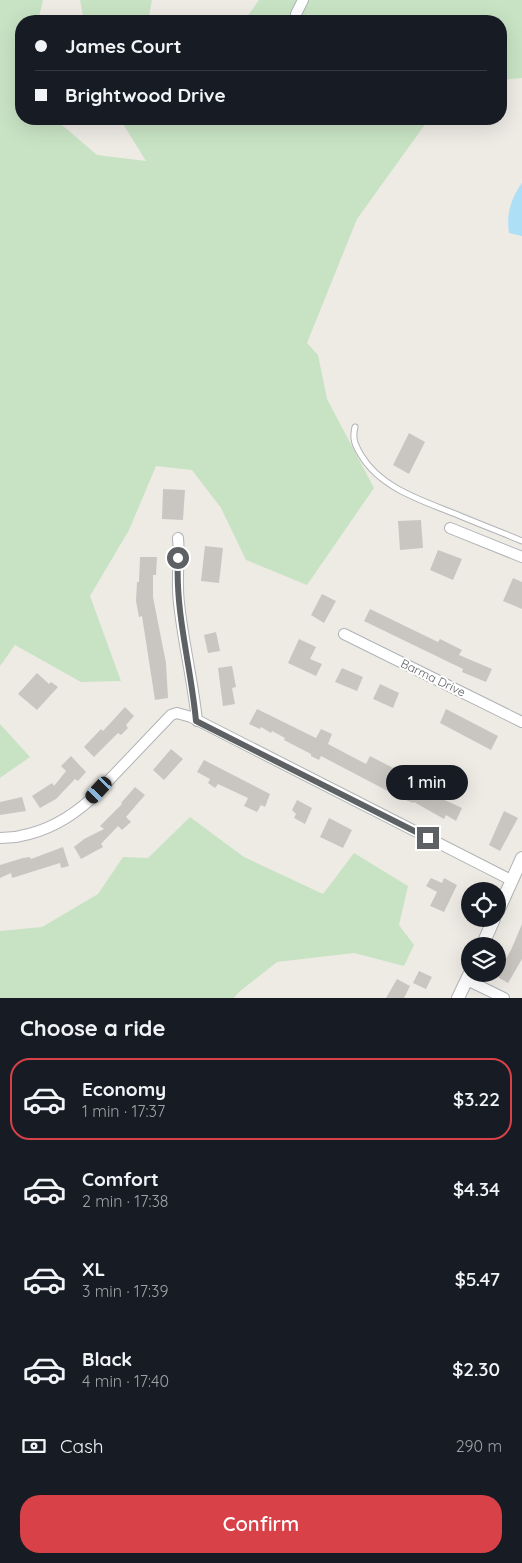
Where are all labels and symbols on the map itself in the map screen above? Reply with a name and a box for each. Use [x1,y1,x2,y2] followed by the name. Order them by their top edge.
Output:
[167,547,189,569] route start
[398,655,468,700] street label: Barma Drive
[387,766,469,800] callout: 1 min
[83,774,114,806] car
[417,827,439,849] route end

